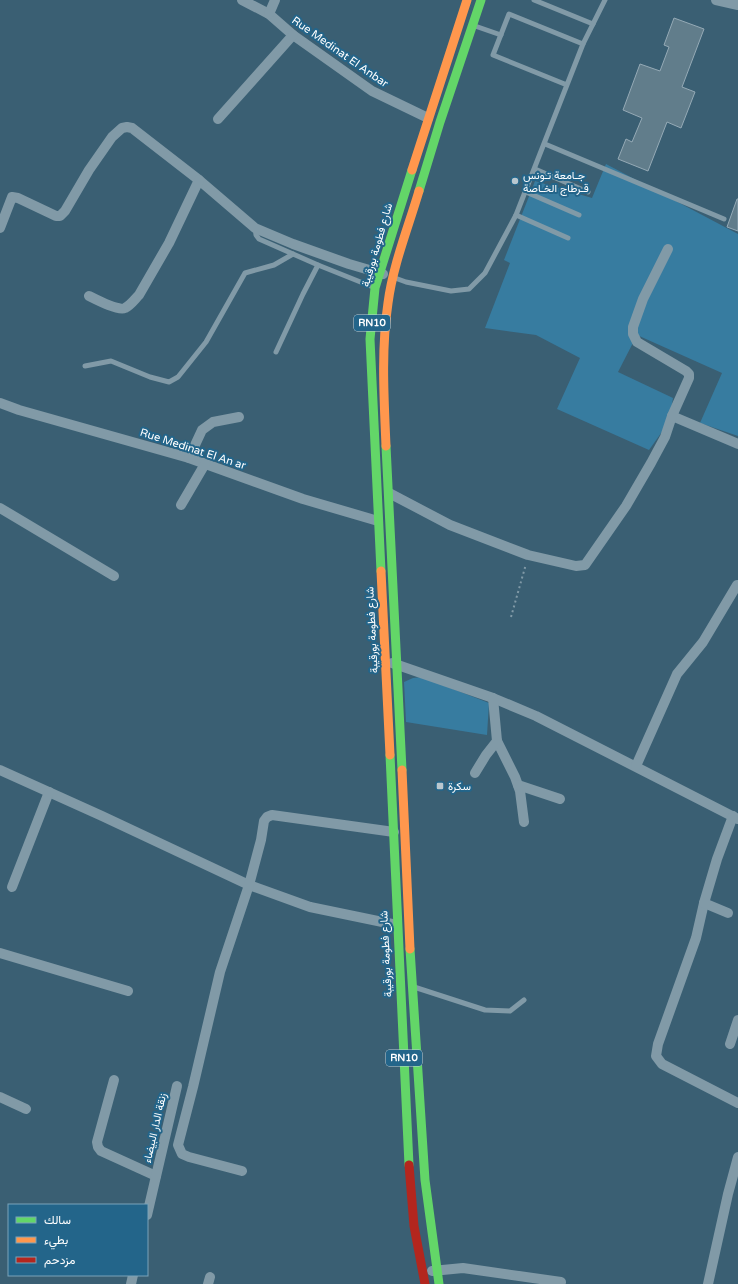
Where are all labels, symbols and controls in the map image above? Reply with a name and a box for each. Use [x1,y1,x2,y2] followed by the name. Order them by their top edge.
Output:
[289,14,391,91] street label: Rue Medinat El Anbar
[523,169,589,196] place label: جـامعة تـونس قـرطاج الخـاصة
[510,176,520,186] marker: جـامعة تـونس قـرطاج الخـاصة
[359,201,396,289] street label: شارع فطومة بورقيبة
[354,315,390,331] road number: RN10
[138,426,248,472] street label: Rue Medinat El An ar
[363,586,382,674] street label: شارع فطومة بورقيبة
[448,780,471,793] place label: سكرة
[435,781,445,791] marker: سكرة
[377,910,396,998] street label: شارع فطومة بورقيبة
[386,1050,422,1066] road number: RN10
[141,1092,169,1164] street label: زنقة الدار البيضاء
[8,1204,148,1276] legend
[44,1213,71,1227] text: سالك
[44,1233,68,1250] text: بطيء
[44,1253,75,1268] text: مزدحم

